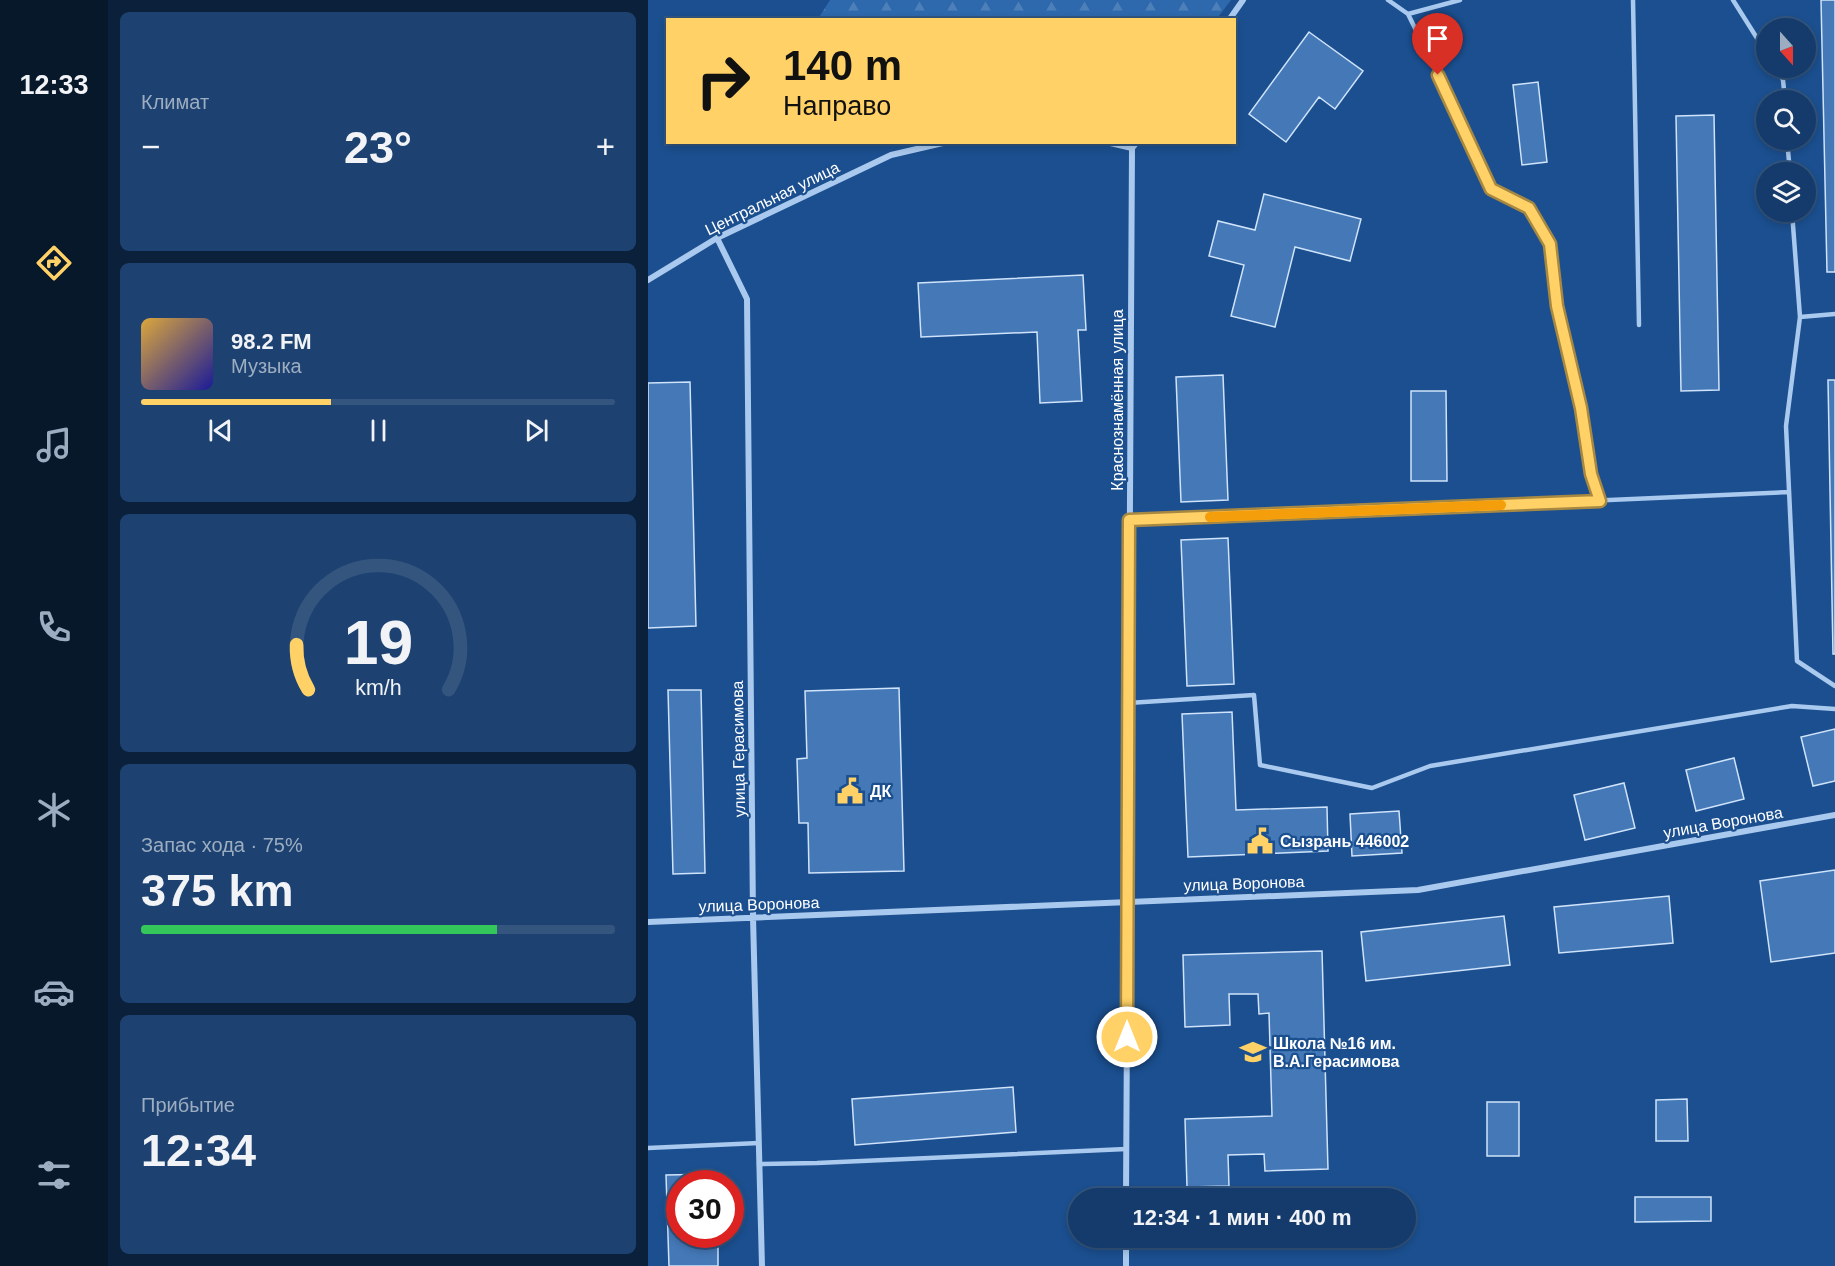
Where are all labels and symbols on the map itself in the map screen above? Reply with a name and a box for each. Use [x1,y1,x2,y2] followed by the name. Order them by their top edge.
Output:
[1412,13,1463,75] pin
[1756,18,1816,78] north arrow
[702,159,842,238] street label: Центральная улица
[1109,309,1126,491] street label: Краснознамённая улица
[729,680,748,818] street label: улица Герасимова
[835,776,865,806] public building icon: ДК
[870,783,891,800] place label: ДК
[1662,804,1784,841] street label: улица Воронова
[1245,826,1275,856] public building icon: Сызрань 446002
[1280,833,1409,850] place label: Сызрань 446002
[1183,873,1305,894] street label: улица Воронова
[698,894,820,915] street label: улица Воронова
[1095,1005,1159,1069] position arrow
[1273,1035,1400,1070] place label: Школа №16 им. В.А.Герасимова
[1238,1037,1268,1067] school or university icon: Школа №16 им. В.А.Герасимова
[666,1170,744,1248] speed limit sign: 30

